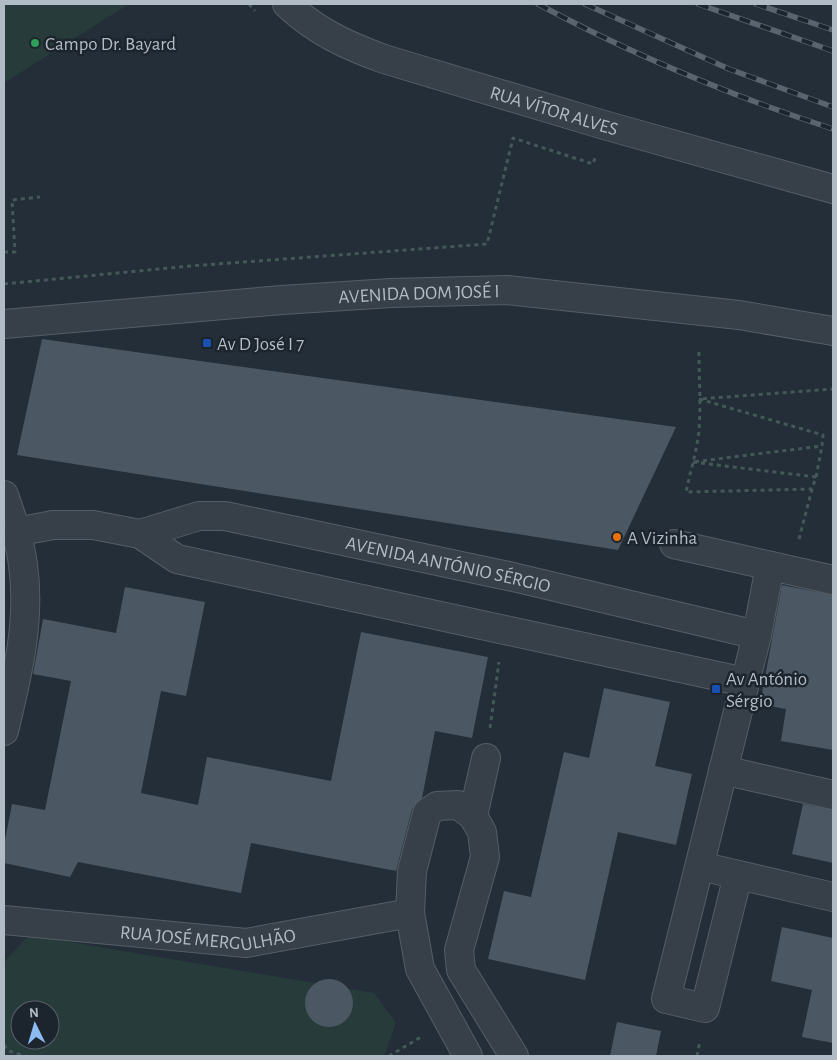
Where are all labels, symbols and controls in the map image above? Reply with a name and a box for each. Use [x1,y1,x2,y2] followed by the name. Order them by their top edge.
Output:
[45,35,176,54] place label: Campo Dr. Bayard
[29,37,41,49] marker: Campo Dr. Bayard
[487,83,620,139] street label: RUA VÍTOR ALVES
[338,280,500,307] street label: AVENIDA DOM JOSÉ I
[217,335,304,354] place label: Av D José I 7
[201,337,213,349] marker: Av D José I 7
[627,529,698,548] place label: A Vizinha
[611,531,623,543] marker: A Vizinha
[344,534,552,597] street label: AVENIDA ANTÓNIO SÉRGIO
[726,670,807,711] place label: Av António Sérgio
[710,683,722,695] marker: Av António Sérgio
[119,923,297,955] street label: RUA JOSÉ MERGULHÃO
[10,1000,60,1050] north arrow
[28,1006,39,1020] text: N

